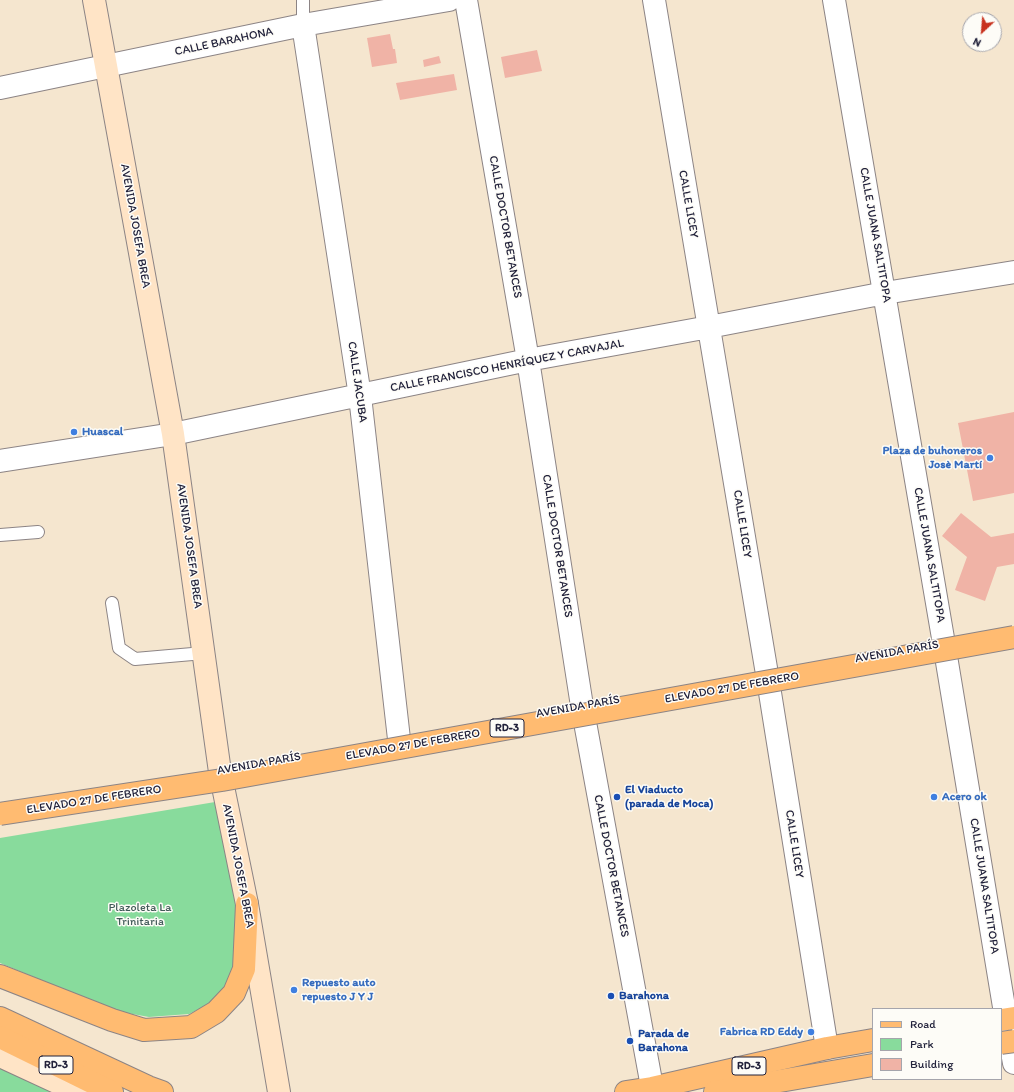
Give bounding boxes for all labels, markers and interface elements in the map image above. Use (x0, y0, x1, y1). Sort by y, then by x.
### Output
north arrow (962, 12, 1002, 52)
street label: CALLE BARAHONA (173, 25, 275, 59)
text: N (971, 35, 983, 50)
street label: CALLE DOCTOR BETANCES (485, 155, 525, 299)
street label: AVENIDA JOSEFA BREA (117, 163, 153, 289)
street label: CALLE JUANA SALTITOPA (856, 166, 894, 304)
street label: CALLE LICEY (675, 169, 701, 239)
street label: CALLE FRANCISCO HENRÍQUEZ Y CARVAJAL (389, 336, 625, 396)
street label: CALLE JACUBA (344, 341, 370, 423)
place label: Huascal (82, 425, 123, 439)
marker: Huascal (69, 427, 79, 437)
place label: Plaza de buhoneros Josè Martí (883, 444, 982, 472)
marker: Plaza de buhoneros Josè Martí (985, 453, 995, 463)
street label: CALLE DOCTOR BETANCES (539, 473, 575, 619)
street label: AVENIDA JOSEFA BREA (173, 483, 205, 609)
street label: CALLE JUANA SALTITOPA (910, 486, 948, 624)
street label: CALLE LICEY (730, 489, 754, 559)
street label: AVENIDA PARÍS (854, 638, 940, 666)
street label: ELEVADO 27 DE FEBRERO (664, 669, 800, 707)
street label: AVENIDA PARÍS (535, 693, 621, 721)
road number: RD-3 (490, 719, 524, 737)
street label: ELEVADO 27 DE FEBRERO (345, 726, 481, 764)
street label: AVENIDA PARÍS (216, 750, 302, 778)
street label: ELEVADO 27 DE FEBRERO (26, 782, 162, 818)
place label: El Viaducto (parada de Moca) (625, 783, 713, 811)
place label: Acero ok (942, 790, 987, 804)
marker: El Viaducto (parada de Moca) (612, 792, 622, 802)
marker: Acero ok (929, 792, 939, 802)
street label: CALLE DOCTOR BETANCES (590, 794, 632, 938)
street label: AVENIDA JOSEFA BREA (219, 803, 257, 929)
street label: CALLE LICEY (782, 809, 806, 879)
street label: CALLE JUANA SALTITOPA (966, 817, 1002, 955)
park label: Plazoleta La Trinitaria (108, 901, 172, 929)
place label: Repuesto auto repuesto J Y J (302, 976, 376, 1004)
marker: Repuesto auto repuesto J Y J (289, 985, 299, 995)
place label: Barahona (619, 989, 669, 1003)
marker: Barahona (606, 991, 616, 1001)
legend (872, 1008, 1002, 1080)
text: Road (910, 1017, 936, 1031)
place label: Fabrica RD Eddy (720, 1025, 803, 1039)
place label: Parada de Barahona (638, 1027, 689, 1055)
marker: Fabrica RD Eddy (806, 1027, 816, 1037)
marker: Parada de Barahona (625, 1036, 635, 1046)
text: Park (910, 1037, 934, 1051)
road number: RD-3 (39, 1056, 73, 1074)
road number: RD-3 (732, 1057, 766, 1075)
text: Building (910, 1057, 953, 1071)

